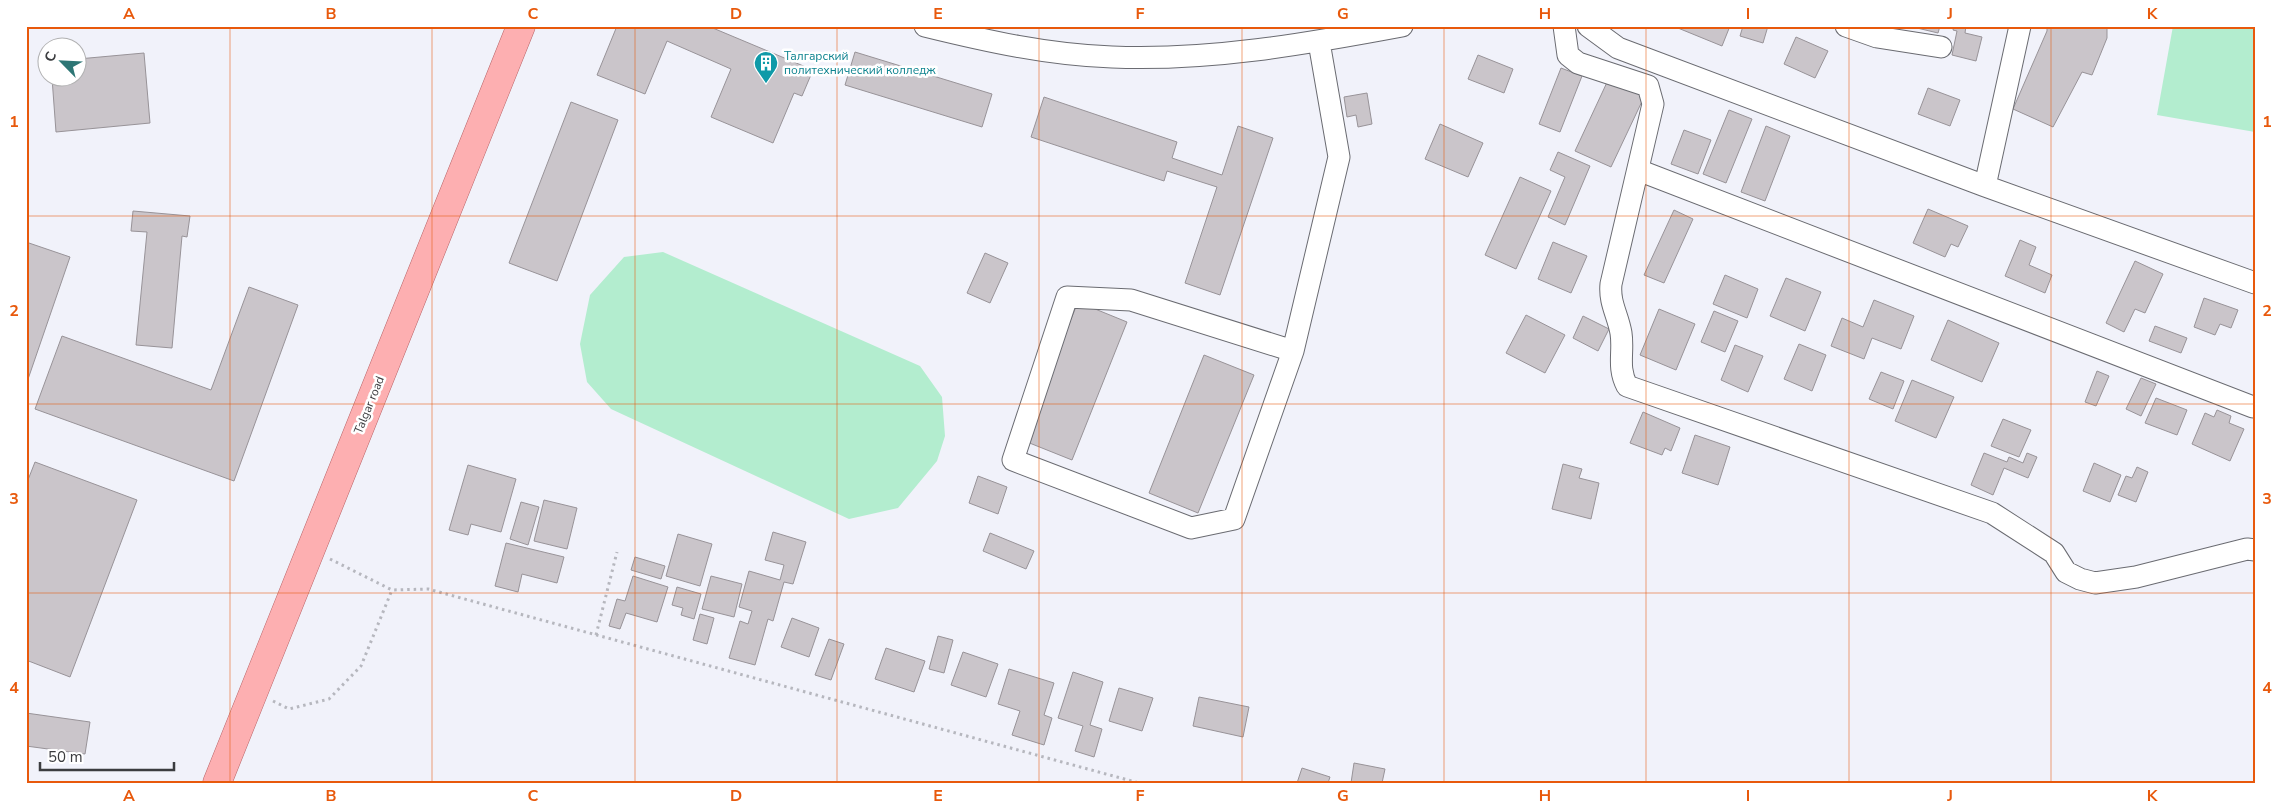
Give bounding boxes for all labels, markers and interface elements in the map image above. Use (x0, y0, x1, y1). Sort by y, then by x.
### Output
text: A (123, 3, 135, 25)
text: B (325, 3, 337, 25)
text: C (528, 3, 539, 25)
text: D (730, 3, 742, 25)
text: E (933, 3, 943, 25)
text: F (1136, 3, 1145, 25)
text: G (1337, 3, 1349, 25)
text: H (1539, 3, 1551, 25)
text: I (1746, 3, 1750, 25)
text: J (1946, 3, 1953, 25)
text: K (2147, 3, 2159, 25)
north arrow (38, 38, 88, 88)
text: С (40, 48, 61, 65)
place label: Талгарский политехнический колледж (784, 48, 936, 78)
building icon: Талгарский политехнический колледж (753, 50, 779, 84)
text: 1 (9, 111, 19, 133)
text: 1 (2262, 111, 2272, 133)
text: 2 (9, 300, 19, 322)
text: 2 (2262, 300, 2272, 322)
street label: Talgar road (350, 374, 388, 436)
text: 3 (9, 488, 19, 510)
text: 3 (2262, 488, 2272, 510)
text: 4 (9, 677, 19, 699)
text: 4 (2262, 677, 2272, 699)
scale bar (40, 739, 174, 771)
text: 50 m (48, 747, 83, 767)
text: A (123, 785, 135, 807)
text: B (325, 785, 337, 807)
text: C (528, 785, 539, 807)
text: D (730, 785, 742, 807)
text: E (933, 785, 943, 807)
text: F (1136, 785, 1145, 807)
text: G (1337, 785, 1349, 807)
text: H (1539, 785, 1551, 807)
text: I (1746, 785, 1750, 807)
text: J (1946, 785, 1953, 807)
text: K (2147, 785, 2159, 807)

